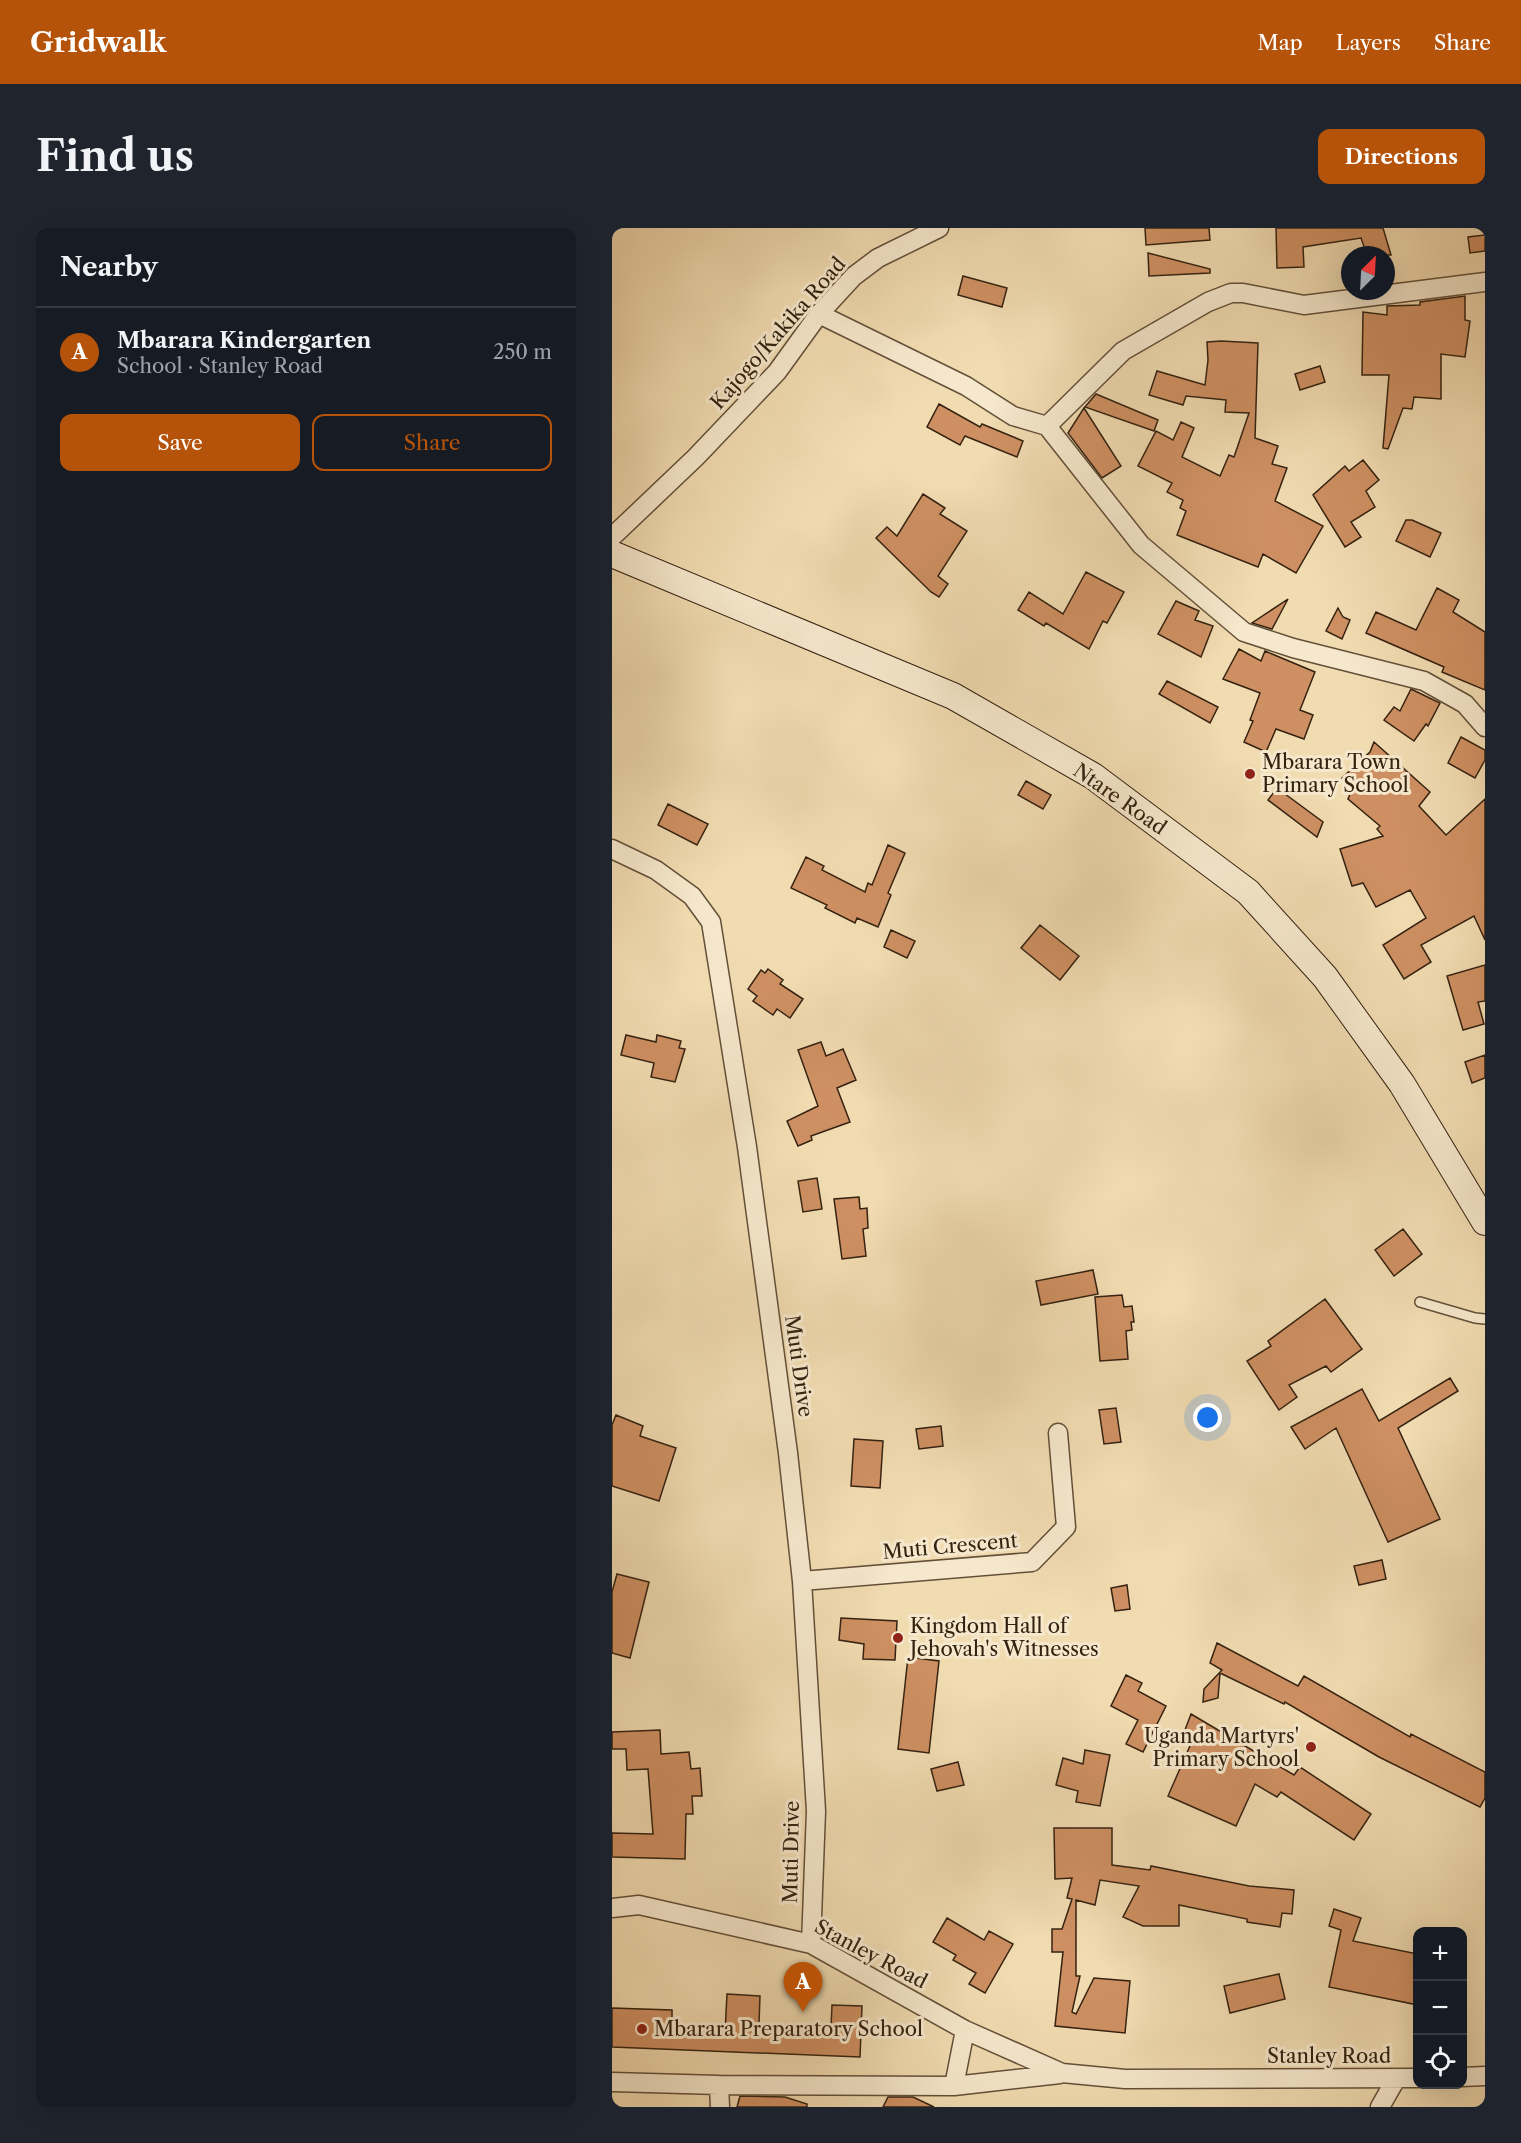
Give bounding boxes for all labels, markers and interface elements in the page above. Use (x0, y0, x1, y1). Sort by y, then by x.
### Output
text: Gridwalk (30, 25, 166, 59)
text: Map (1258, 30, 1303, 55)
text: Layers (1336, 30, 1401, 55)
text: Share (1434, 30, 1491, 55)
button: Directions (1318, 129, 1485, 184)
text: Find us (36, 130, 194, 182)
north arrow (1341, 246, 1395, 300)
text: Nearby (60, 251, 158, 283)
street label: Kajogo/Kakika Road (705, 252, 851, 414)
text: Mbarara Kindergarten (117, 327, 371, 354)
text: A (72, 340, 87, 364)
text: 250 m (493, 340, 552, 364)
text: School · Stanley Road (117, 354, 323, 378)
button: Save (60, 414, 300, 471)
button: Share (312, 414, 552, 471)
place label: Mbarara Town Primary School (1262, 750, 1409, 797)
street label: Ntare Road (1069, 758, 1171, 840)
marker: Mbarara Town Primary School (1243, 767, 1257, 781)
street label: Muti Drive (780, 1314, 818, 1418)
your location (1193, 1403, 1222, 1432)
street label: Muti Crescent (881, 1528, 1019, 1564)
place label: Kingdom Hall of Jehovah's Witnesses (907, 1614, 1099, 1661)
marker: Kingdom Hall of Jehovah's Witnesses (891, 1631, 905, 1645)
place label: Uganda Martyrs' Primary School (1144, 1724, 1299, 1771)
marker: Uganda Martyrs' Primary School (1304, 1740, 1318, 1754)
street label: Muti Drive (778, 1800, 804, 1904)
street label: Stanley Road (811, 1914, 931, 1994)
map controls (1413, 1927, 1467, 2089)
button: + (1413, 1927, 1467, 1981)
pin: A (784, 1962, 822, 2012)
button: − (1413, 1981, 1467, 2035)
place label: Mbarara Preparatory School (654, 2017, 923, 2041)
marker: Mbarara Preparatory School (635, 2022, 649, 2036)
button: locate (1413, 2035, 1467, 2089)
street label: Stanley Road (1267, 2044, 1391, 2068)

